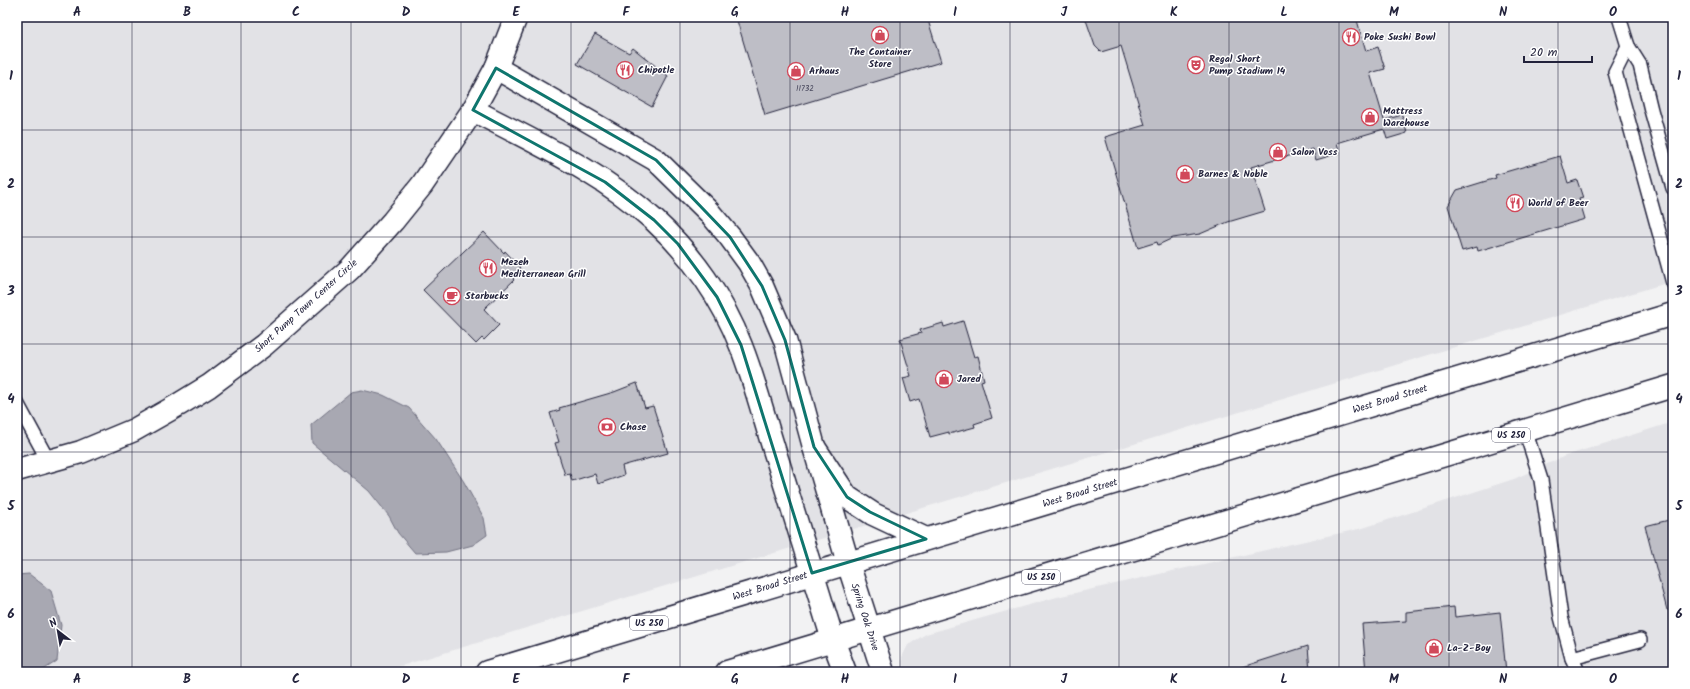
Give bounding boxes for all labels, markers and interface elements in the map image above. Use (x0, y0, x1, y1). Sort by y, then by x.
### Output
text: A (73, 2, 81, 23)
text: B (183, 2, 191, 23)
text: C (292, 2, 300, 23)
text: D (402, 2, 411, 23)
text: E (512, 2, 520, 23)
text: F (622, 2, 630, 23)
text: G (731, 2, 739, 23)
text: H (841, 2, 850, 23)
text: I (953, 2, 957, 23)
text: J (1061, 2, 1068, 23)
text: K (1170, 2, 1178, 23)
text: L (1280, 2, 1288, 23)
text: M (1389, 2, 1399, 23)
text: N (1499, 2, 1508, 23)
text: O (1609, 2, 1617, 23)
shop icon: The Container Store (870, 25, 890, 45)
restaurant icon: Poke Sushi Bowl (1341, 27, 1361, 47)
place label: Poke Sushi Bowl (1364, 29, 1436, 45)
scale bar (1524, 38, 1592, 64)
text: 20 m (1530, 43, 1558, 62)
place label: The Container Store (849, 44, 912, 72)
place label: Regal Short Pump Stadium 14 (1209, 51, 1286, 79)
theatre icon: Regal Short Pump Stadium 14 (1186, 55, 1206, 75)
restaurant icon: Chipotle (615, 60, 635, 80)
shop icon: Arhaus (786, 61, 806, 81)
place label: Chipotle (638, 62, 675, 78)
place label: Arhaus (809, 63, 840, 79)
text: 1 (9, 66, 13, 87)
text: 1 (1677, 66, 1681, 87)
house number: 11732 (796, 82, 814, 95)
place label: Mattress Warehouse (1383, 103, 1429, 131)
shop icon: Mattress Warehouse (1360, 107, 1380, 127)
shop icon: Salon Voss (1268, 142, 1288, 162)
place label: Salon Voss (1291, 144, 1338, 160)
shop icon: Barnes & Noble (1175, 164, 1195, 184)
place label: Barnes & Noble (1198, 166, 1268, 182)
text: 2 (7, 174, 15, 195)
text: 2 (1675, 174, 1683, 195)
restaurant icon: World of Beer (1505, 193, 1525, 213)
place label: World of Beer (1528, 195, 1589, 211)
place label: Mezeh Mediterranean Grill (501, 254, 586, 282)
street label: Short Pump Town Center Circle (251, 255, 361, 357)
restaurant icon: Mezeh Mediterranean Grill (478, 258, 498, 278)
text: 3 (6, 281, 15, 302)
text: 3 (1674, 281, 1683, 302)
cafe icon: Starbucks (442, 286, 462, 306)
place label: Starbucks (465, 288, 509, 304)
shop icon: Jared (934, 369, 954, 389)
place label: Jared (957, 371, 981, 387)
street label: West Broad Street (1350, 380, 1430, 418)
text: 4 (7, 389, 15, 410)
text: 4 (1675, 389, 1683, 410)
bank icon: Chase (597, 417, 617, 437)
place label: Chase (620, 419, 647, 435)
road number: US 250 (1492, 428, 1530, 442)
street label: West Broad Street (1040, 474, 1120, 512)
text: 5 (7, 496, 16, 517)
text: 5 (1675, 496, 1684, 517)
street label: West Broad Street (730, 567, 810, 605)
road number: US 250 (1022, 570, 1060, 584)
street label: Spring Oak Drive (847, 581, 884, 653)
text: 6 (7, 604, 15, 625)
text: 6 (1675, 604, 1683, 625)
north arrow (38, 611, 78, 651)
text: N (46, 614, 61, 633)
road number: US 250 (630, 616, 668, 630)
shop icon: La-Z-Boy (1424, 638, 1444, 658)
place label: La-Z-Boy (1447, 640, 1491, 656)
text: A (73, 669, 81, 689)
text: B (183, 669, 191, 689)
text: C (292, 669, 300, 689)
text: D (402, 669, 411, 689)
text: E (512, 669, 520, 689)
text: F (622, 669, 630, 689)
text: G (731, 669, 739, 689)
text: H (841, 669, 850, 689)
text: I (953, 669, 957, 689)
text: J (1061, 669, 1068, 689)
text: K (1170, 669, 1178, 689)
text: L (1280, 669, 1288, 689)
text: M (1389, 669, 1399, 689)
text: N (1499, 669, 1508, 689)
text: O (1609, 669, 1617, 689)

